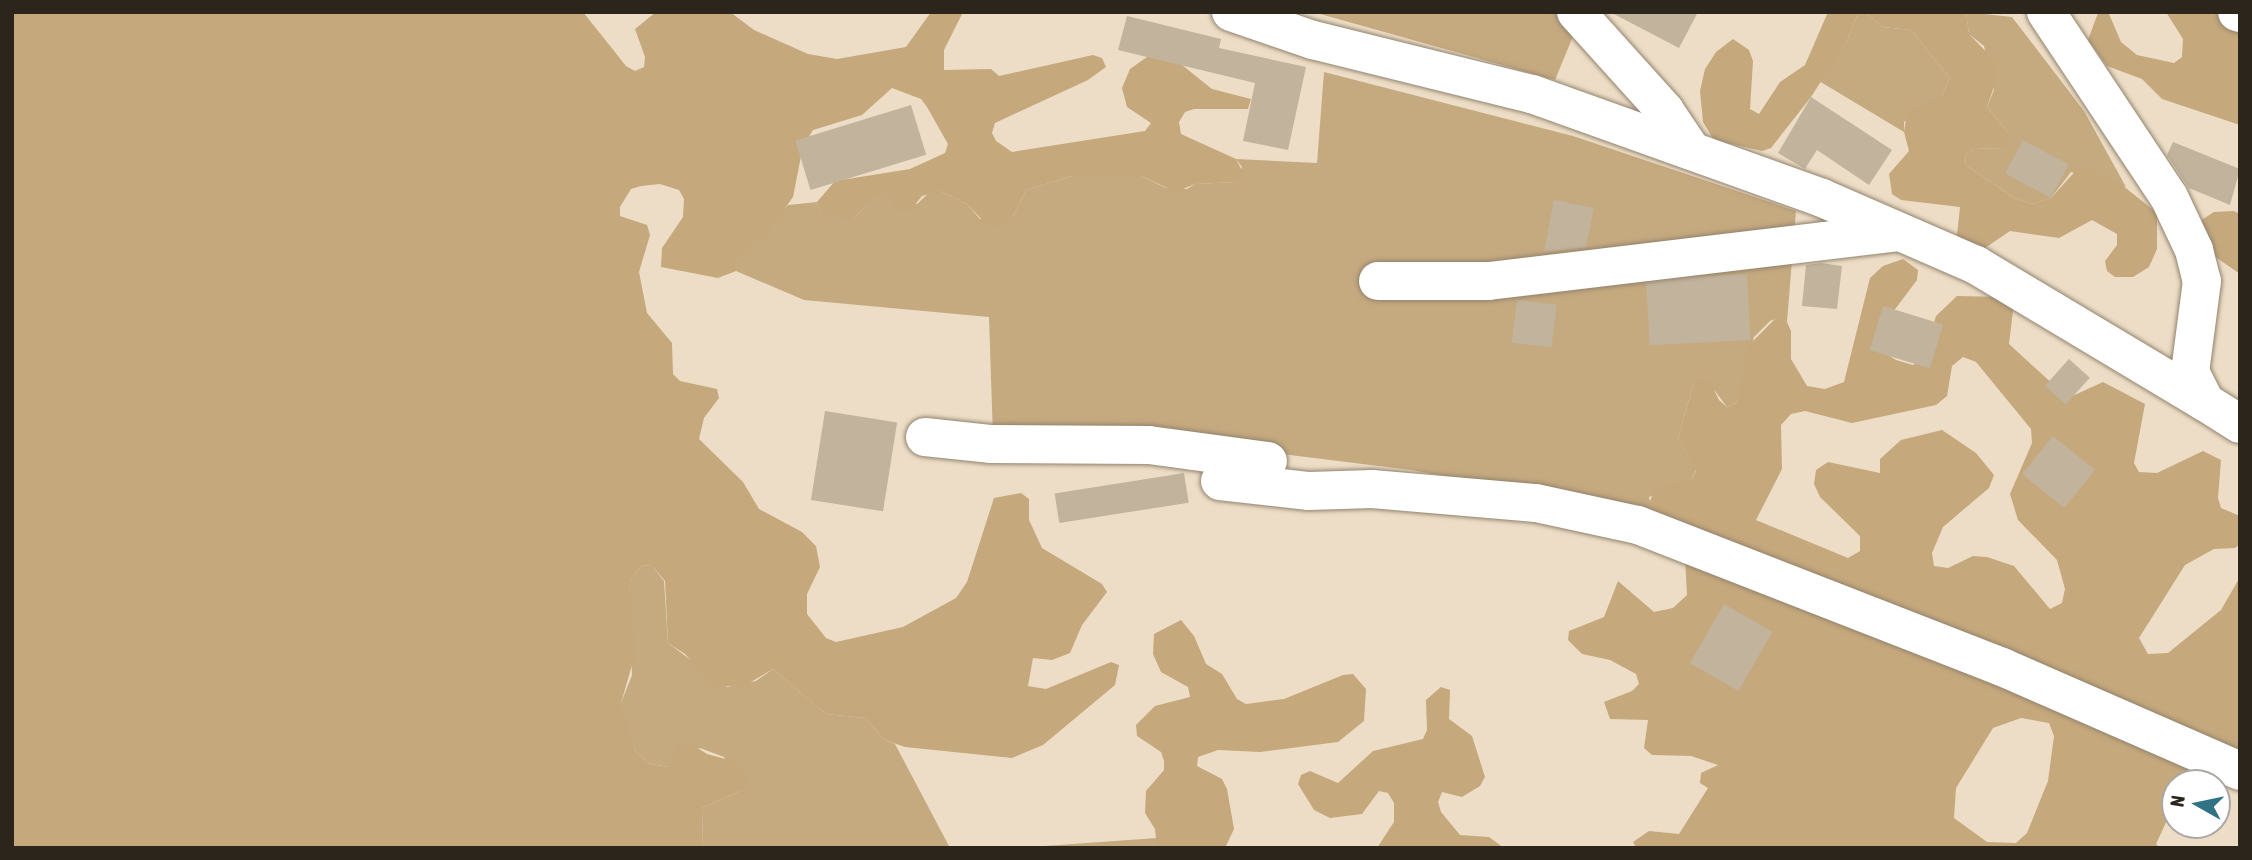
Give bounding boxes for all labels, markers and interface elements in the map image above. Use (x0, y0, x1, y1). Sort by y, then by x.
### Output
north arrow (2161, 769, 2231, 839)
text: N (2165, 794, 2189, 808)

